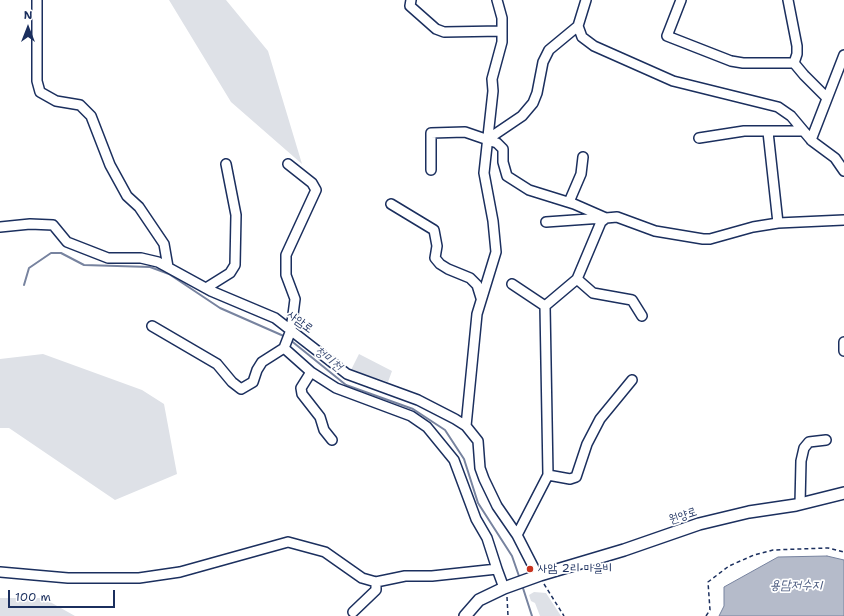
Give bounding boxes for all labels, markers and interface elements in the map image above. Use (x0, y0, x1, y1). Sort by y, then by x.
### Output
north arrow (8, 8, 48, 48)
text: N (24, 8, 32, 23)
street label: 사암로 (284, 308, 316, 336)
water label: 청미천 (311, 343, 345, 375)
street label: 원양로 (667, 505, 699, 527)
place label: 사암 2리 마을비 (538, 562, 613, 576)
marker: 사암 2리 마을비 (525, 564, 535, 574)
water label: 용담저수지 (770, 578, 822, 594)
scale bar (10, 582, 117, 608)
text: 100 m (15, 589, 51, 605)

